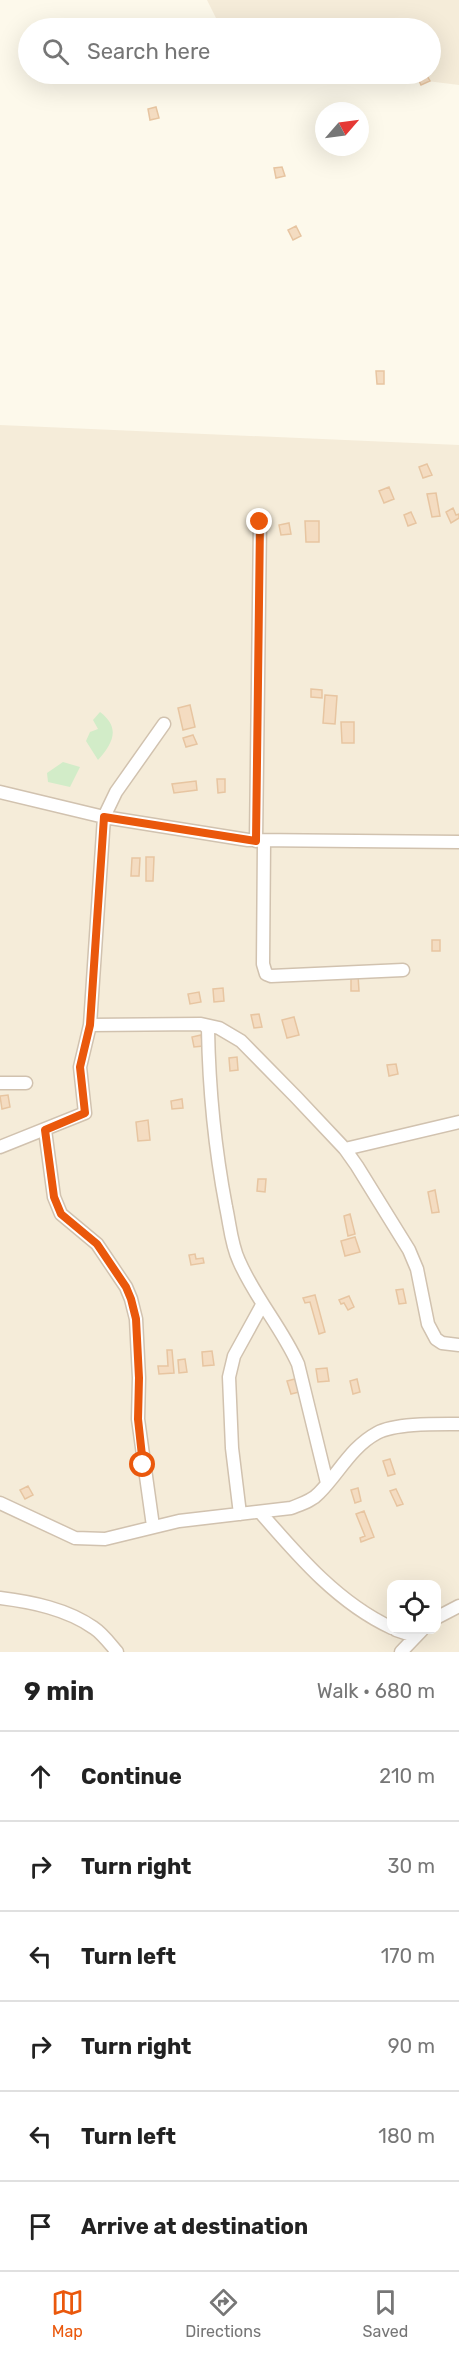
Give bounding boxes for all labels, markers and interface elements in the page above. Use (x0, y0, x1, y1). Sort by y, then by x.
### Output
search box (18, 18, 441, 84)
icon: search (39, 35, 72, 68)
text: Search here (87, 38, 210, 65)
north arrow (315, 102, 369, 156)
route end (246, 508, 272, 534)
route start (129, 1451, 155, 1477)
map controls (387, 1580, 441, 1634)
button: locate (387, 1580, 441, 1634)
text: 9 min (24, 1676, 94, 1707)
text: Walk · 680 m (317, 1679, 435, 1703)
icon: ahead (24, 1760, 57, 1793)
text: Continue (81, 1763, 182, 1790)
text: 210 m (379, 1764, 435, 1788)
icon: right (24, 1850, 57, 1883)
text: Turn right (81, 1853, 191, 1880)
text: 30 m (388, 1854, 435, 1878)
icon: left (24, 1940, 57, 1973)
text: Turn left (81, 1943, 176, 1970)
text: 170 m (381, 1944, 435, 1968)
icon: right (24, 2030, 57, 2063)
text: Turn right (81, 2033, 191, 2060)
text: 90 m (388, 2034, 435, 2058)
icon: left (24, 2120, 57, 2153)
text: Turn left (81, 2123, 176, 2150)
text: 180 m (378, 2124, 435, 2148)
icon: arrive (24, 2210, 57, 2243)
text: Arrive at destination (81, 2213, 308, 2240)
tab: Map (51, 2286, 84, 2341)
tab: Directions (185, 2286, 261, 2341)
tab: Saved (363, 2286, 408, 2341)

